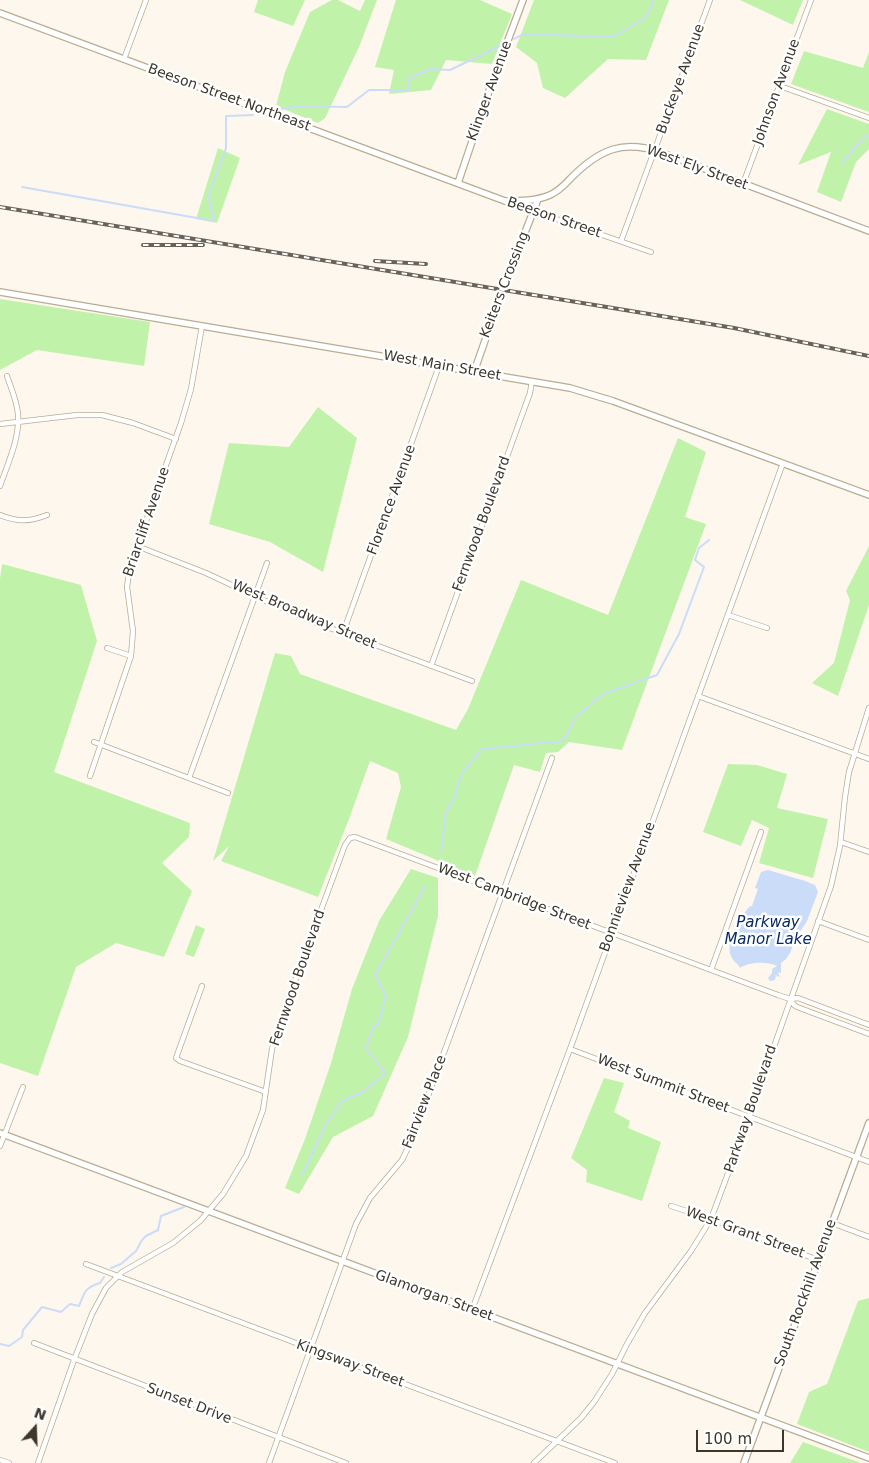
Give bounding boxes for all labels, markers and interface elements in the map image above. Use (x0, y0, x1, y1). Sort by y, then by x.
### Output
street label: Buckeye Avenue (653, 22, 709, 136)
street label: Johnson Avenue (750, 37, 804, 147)
street label: Klinger Avenue (464, 39, 516, 143)
street label: Beeson Street Northeast (145, 61, 313, 135)
street label: West Ely Street (644, 142, 750, 194)
street label: Beeson Street (505, 194, 603, 242)
street label: Keiters Crossing (477, 229, 533, 341)
street label: West Main Street (382, 347, 502, 385)
street label: Florence Avenue (364, 443, 420, 557)
street label: Fernwood Boulevard (450, 454, 514, 594)
street label: Briarcliff Avenue (120, 465, 174, 579)
street label: West Broadway Street (229, 577, 379, 653)
street label: Bonnieview Avenue (597, 820, 659, 954)
street label: West Cambridge Street (435, 860, 593, 934)
street label: Fernwood Boulevard (267, 908, 329, 1048)
water label: Parkway Manor Lake (724, 914, 812, 949)
street label: Parkway Boulevard (721, 1043, 781, 1175)
street label: West Summit Street (595, 1051, 731, 1117)
street label: Fairview Place (399, 1053, 451, 1151)
street label: West Grant Street (683, 1204, 807, 1262)
street label: South Rockhill Avenue (771, 1217, 841, 1369)
street label: Glamorgan Street (373, 1267, 495, 1325)
street label: Kingsway Street (294, 1337, 406, 1391)
street label: Sunset Drive (144, 1380, 234, 1428)
north arrow (10, 1403, 60, 1453)
text: N (32, 1404, 48, 1423)
scale bar (699, 1420, 786, 1452)
text: 100 m (704, 1430, 752, 1448)

